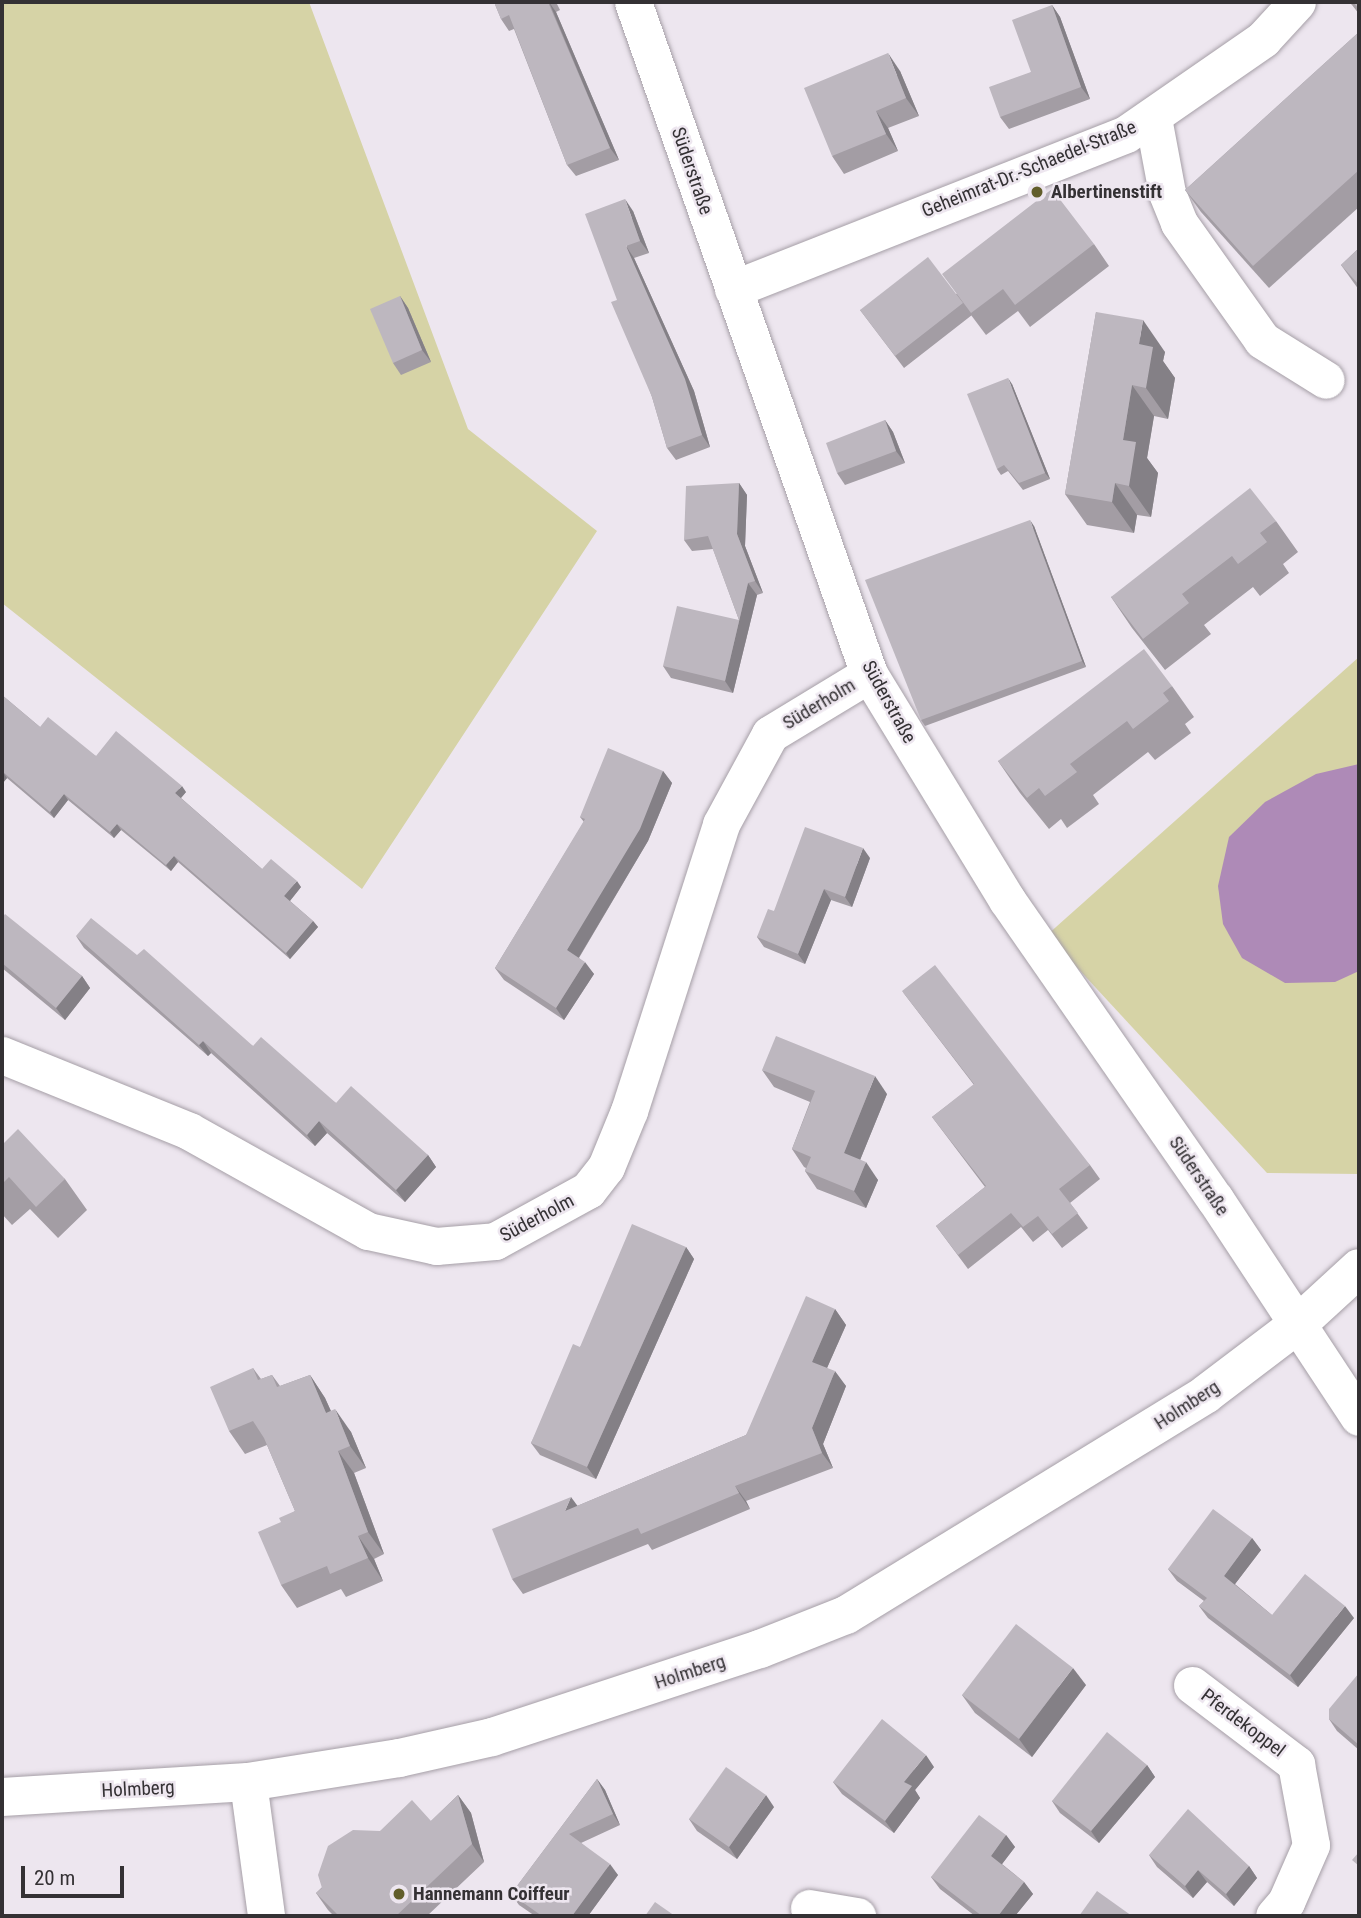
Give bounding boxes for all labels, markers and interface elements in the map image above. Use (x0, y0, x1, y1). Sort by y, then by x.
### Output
street label: Geheimrat-Dr.-Schaedel-Straße (919, 116, 1139, 222)
street label: Süderstraße (666, 124, 718, 218)
place label: Albertinenstift (1051, 181, 1162, 203)
marker: Albertinenstift (1029, 184, 1045, 200)
street label: Süderstraße (857, 657, 921, 747)
street label: Süderholm (779, 673, 859, 735)
street label: Süderstraße (1164, 1132, 1234, 1220)
street label: Süderholm (496, 1189, 578, 1247)
street label: Holmberg (1150, 1375, 1224, 1435)
street label: Holmberg (652, 1650, 728, 1694)
street label: Pferdekoppel (1196, 1684, 1290, 1762)
street label: Holmberg (101, 1776, 175, 1802)
scale bar (24, 1852, 128, 1896)
text: 20 m (34, 1866, 75, 1890)
place label: Hannemann Coiffeur (413, 1883, 570, 1905)
marker: Hannemann Coiffeur (391, 1886, 407, 1902)

